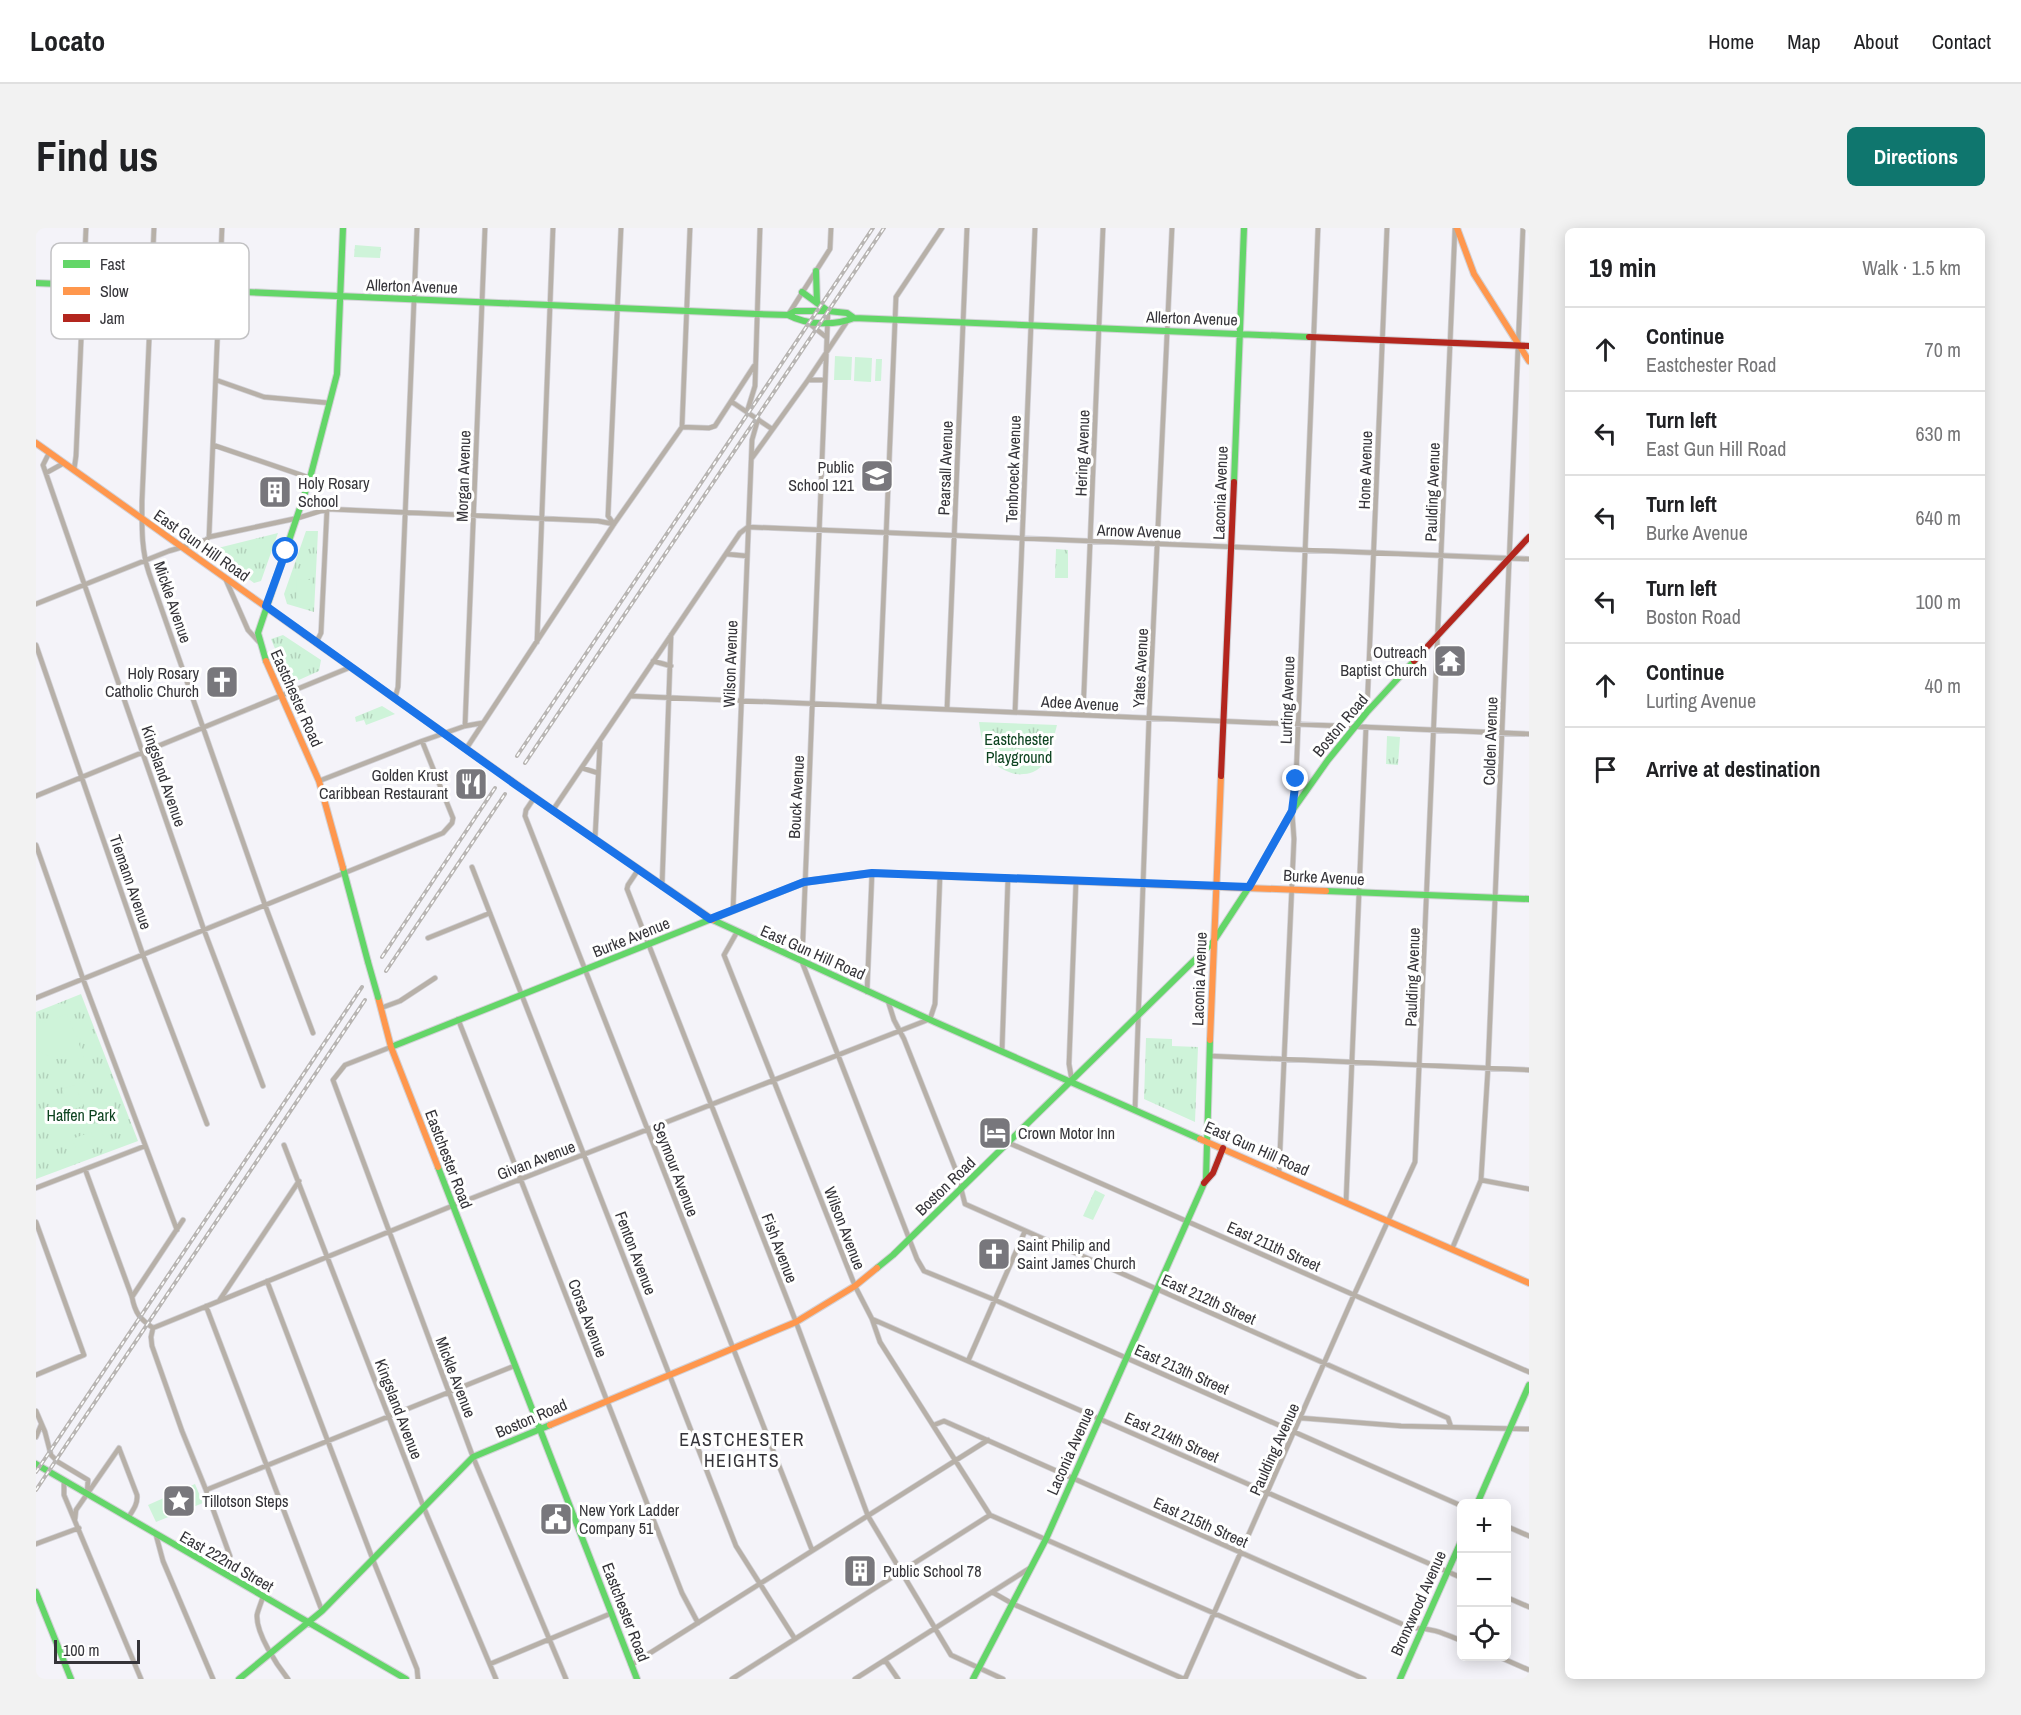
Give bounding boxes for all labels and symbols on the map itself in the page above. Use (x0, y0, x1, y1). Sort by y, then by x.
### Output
legend (51, 243, 249, 339)
text: Fast (100, 253, 125, 275)
street label: Allerton Avenue (365, 273, 458, 299)
text: Slow (100, 280, 129, 302)
street label: Allerton Avenue (1145, 305, 1238, 331)
text: Jam (100, 307, 125, 329)
street label: Hering Avenue (1069, 409, 1095, 497)
street label: Tenbroeck Avenue (1000, 415, 1026, 523)
street label: Pearsall Avenue (932, 420, 958, 516)
street label: Morgan Avenue (450, 430, 476, 522)
street label: Hone Avenue (1353, 430, 1377, 510)
street label: Paulding Avenue (1419, 442, 1445, 542)
street label: Laconia Avenue (1207, 446, 1233, 540)
place label: Public School 121 (788, 456, 855, 496)
school or university icon: Public School 121 (859, 458, 895, 494)
place label: Holy Rosary School (298, 472, 370, 512)
building icon: Holy Rosary School (257, 474, 293, 510)
street label: East Gun Hill Road (150, 504, 254, 586)
street label: Arnow Avenue (1095, 518, 1182, 543)
route start (272, 537, 298, 563)
street label: Mickle Avenue (149, 558, 197, 646)
street label: Wilson Avenue (717, 620, 743, 708)
street label: Yates Avenue (1127, 628, 1153, 708)
place label: Outreach Baptist Church (1340, 641, 1427, 681)
temple icon: Outreach Baptist Church (1432, 643, 1468, 679)
street label: Eastchester Road (266, 646, 328, 750)
street label: Lurting Avenue (1274, 656, 1300, 744)
place label: Holy Rosary Catholic Church (105, 662, 199, 702)
church icon: Holy Rosary Catholic Church (204, 664, 240, 700)
street label: Boston Road (1307, 689, 1373, 761)
street label: Adee Avenue (1040, 690, 1119, 716)
street label: Colden Avenue (1477, 696, 1503, 786)
street label: Kingsland Avenue (136, 723, 192, 829)
park label: Eastchester Playground (984, 728, 1054, 768)
street label: Bouck Avenue (783, 755, 809, 839)
place label: Golden Krust Caribbean Restaurant (319, 764, 448, 804)
route end (1282, 765, 1308, 791)
restaurant icon: Golden Krust Caribbean Restaurant (453, 766, 489, 802)
street label: Tiemann Avenue (105, 832, 157, 932)
street label: Burke Avenue (1283, 864, 1365, 890)
street label: Burke Avenue (589, 912, 673, 962)
street label: East Gun Hill Road (757, 919, 869, 985)
street label: Paulding Avenue (1399, 927, 1425, 1027)
street label: Laconia Avenue (1186, 932, 1212, 1026)
park label: Haffen Park (46, 1104, 116, 1126)
street label: Eastchester Road (420, 1106, 478, 1212)
hotel icon: Crown Motor Inn (977, 1115, 1013, 1151)
street label: East Gun Hill Road (1201, 1115, 1313, 1181)
street label: Seymour Avenue (648, 1119, 704, 1219)
place label: Crown Motor Inn (1018, 1122, 1115, 1144)
street label: Givan Avenue (494, 1135, 578, 1185)
street label: Boston Road (910, 1152, 980, 1220)
street label: Wilson Avenue (819, 1183, 871, 1273)
street label: Fenton Avenue (610, 1208, 662, 1298)
street label: Fish Avenue (757, 1210, 803, 1286)
street label: East 211th Street (1224, 1216, 1325, 1277)
place label: Saint Philip and Saint James Church (1017, 1234, 1136, 1274)
church icon: Saint Philip and Saint James Church (976, 1236, 1012, 1272)
street label: East 212th Street (1158, 1268, 1260, 1330)
street label: Corsa Avenue (563, 1276, 613, 1360)
street label: Mickle Avenue (430, 1333, 482, 1421)
street label: East 213th Street (1131, 1338, 1233, 1400)
street label: Kingsland Avenue (370, 1356, 428, 1462)
street label: Boston Road (492, 1393, 570, 1443)
street label: Paulding Avenue (1244, 1399, 1304, 1499)
street label: Laconia Avenue (1041, 1404, 1099, 1498)
street label: East 214th Street (1121, 1406, 1223, 1468)
district label: EASTCHESTER HEIGHTS (679, 1427, 805, 1473)
place icon: Tillotson Steps (161, 1483, 197, 1519)
place label: Tillotson Steps (202, 1490, 289, 1512)
street label: East 215th Street (1150, 1491, 1252, 1553)
place label: New York Ladder Company 51 (579, 1499, 680, 1539)
public building icon: New York Ladder Company 51 (538, 1501, 574, 1537)
street label: East 222nd Street (176, 1525, 278, 1597)
street label: Bronxwood Avenue (1385, 1547, 1451, 1659)
building icon: Public School 78 (842, 1553, 878, 1589)
street label: Eastchester Road (597, 1559, 655, 1665)
place label: Public School 78 (883, 1560, 981, 1582)
scale bar (54, 1637, 140, 1664)

